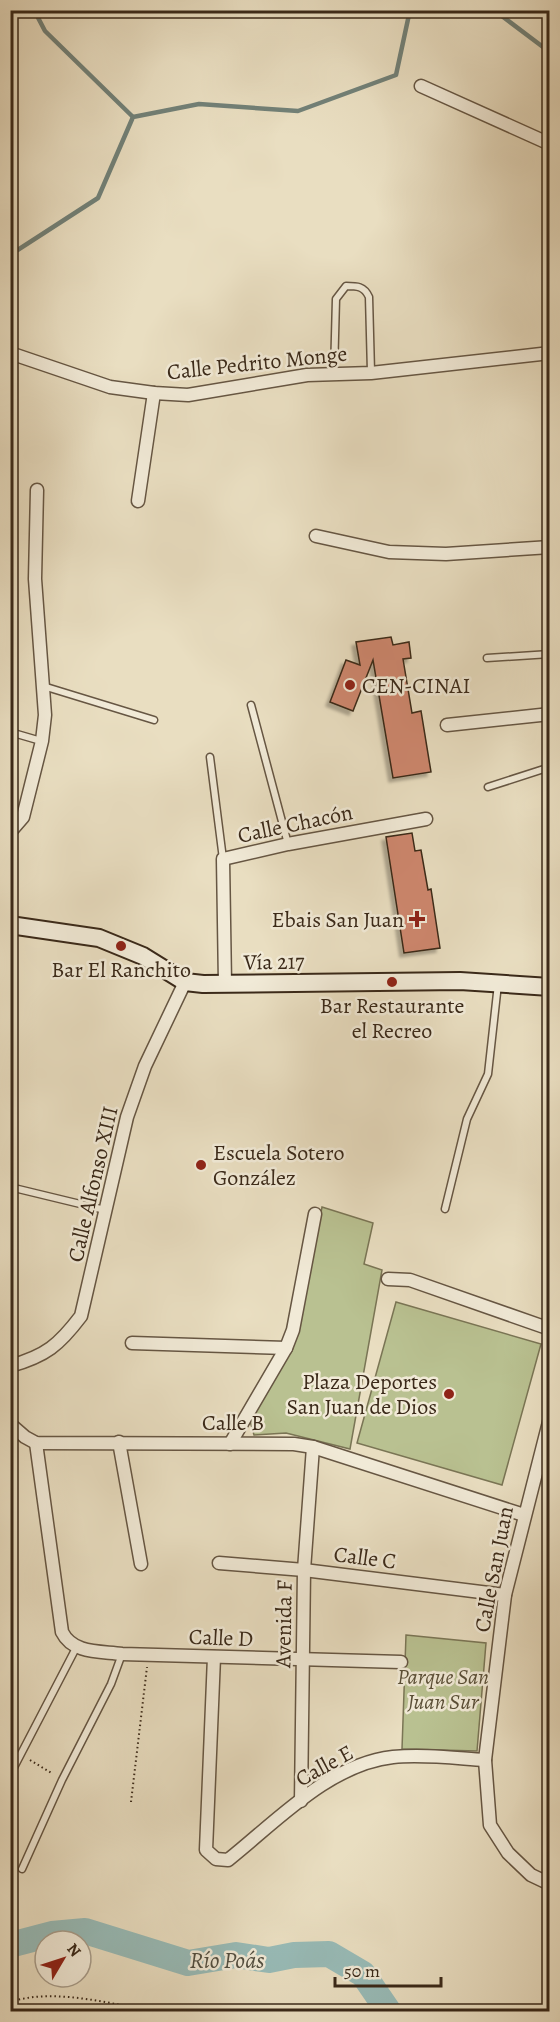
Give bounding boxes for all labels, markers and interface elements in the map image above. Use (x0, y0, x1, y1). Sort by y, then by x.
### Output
street label: Calle Pedrito Monge (166, 339, 349, 387)
place label: CEN-CINAI (362, 671, 470, 701)
marker: CEN-CINAI (343, 678, 357, 692)
street label: Calle Chacón (235, 797, 355, 851)
place label: Ebais San Juan (272, 905, 404, 935)
marker: Ebais San Juan (408, 910, 426, 928)
marker: Bar El Ranchito (114, 939, 128, 953)
street label: Vía 217 (242, 946, 305, 978)
place label: Bar El Ranchito (51, 955, 191, 985)
marker: Bar Restaurante el Recreo (385, 975, 399, 989)
place label: Bar Restaurante el Recreo (320, 991, 464, 1046)
street label: Calle Alfonso XIII (60, 1103, 125, 1265)
place label: Escuela Sotero González (213, 1138, 344, 1193)
marker: Escuela Sotero González (194, 1158, 208, 1172)
place label: Plaza Deportes San Juan de Dios (287, 1367, 437, 1422)
marker: Plaza Deportes San Juan de Dios (442, 1387, 456, 1401)
street label: Calle B (202, 1408, 264, 1438)
street label: Calle San Juan (467, 1504, 521, 1635)
street label: Calle C (332, 1539, 398, 1577)
street label: Avenida F (268, 1580, 300, 1669)
street label: Calle D (188, 1622, 254, 1654)
park label: Parque San Juan Sur (397, 1662, 489, 1717)
street label: Calle E (290, 1738, 359, 1794)
north arrow (33, 1929, 93, 1989)
text: N (62, 1939, 86, 1962)
water label: Río Poás (190, 1944, 264, 1976)
scale bar (335, 1950, 442, 1988)
text: 50 m (344, 1959, 380, 1983)

